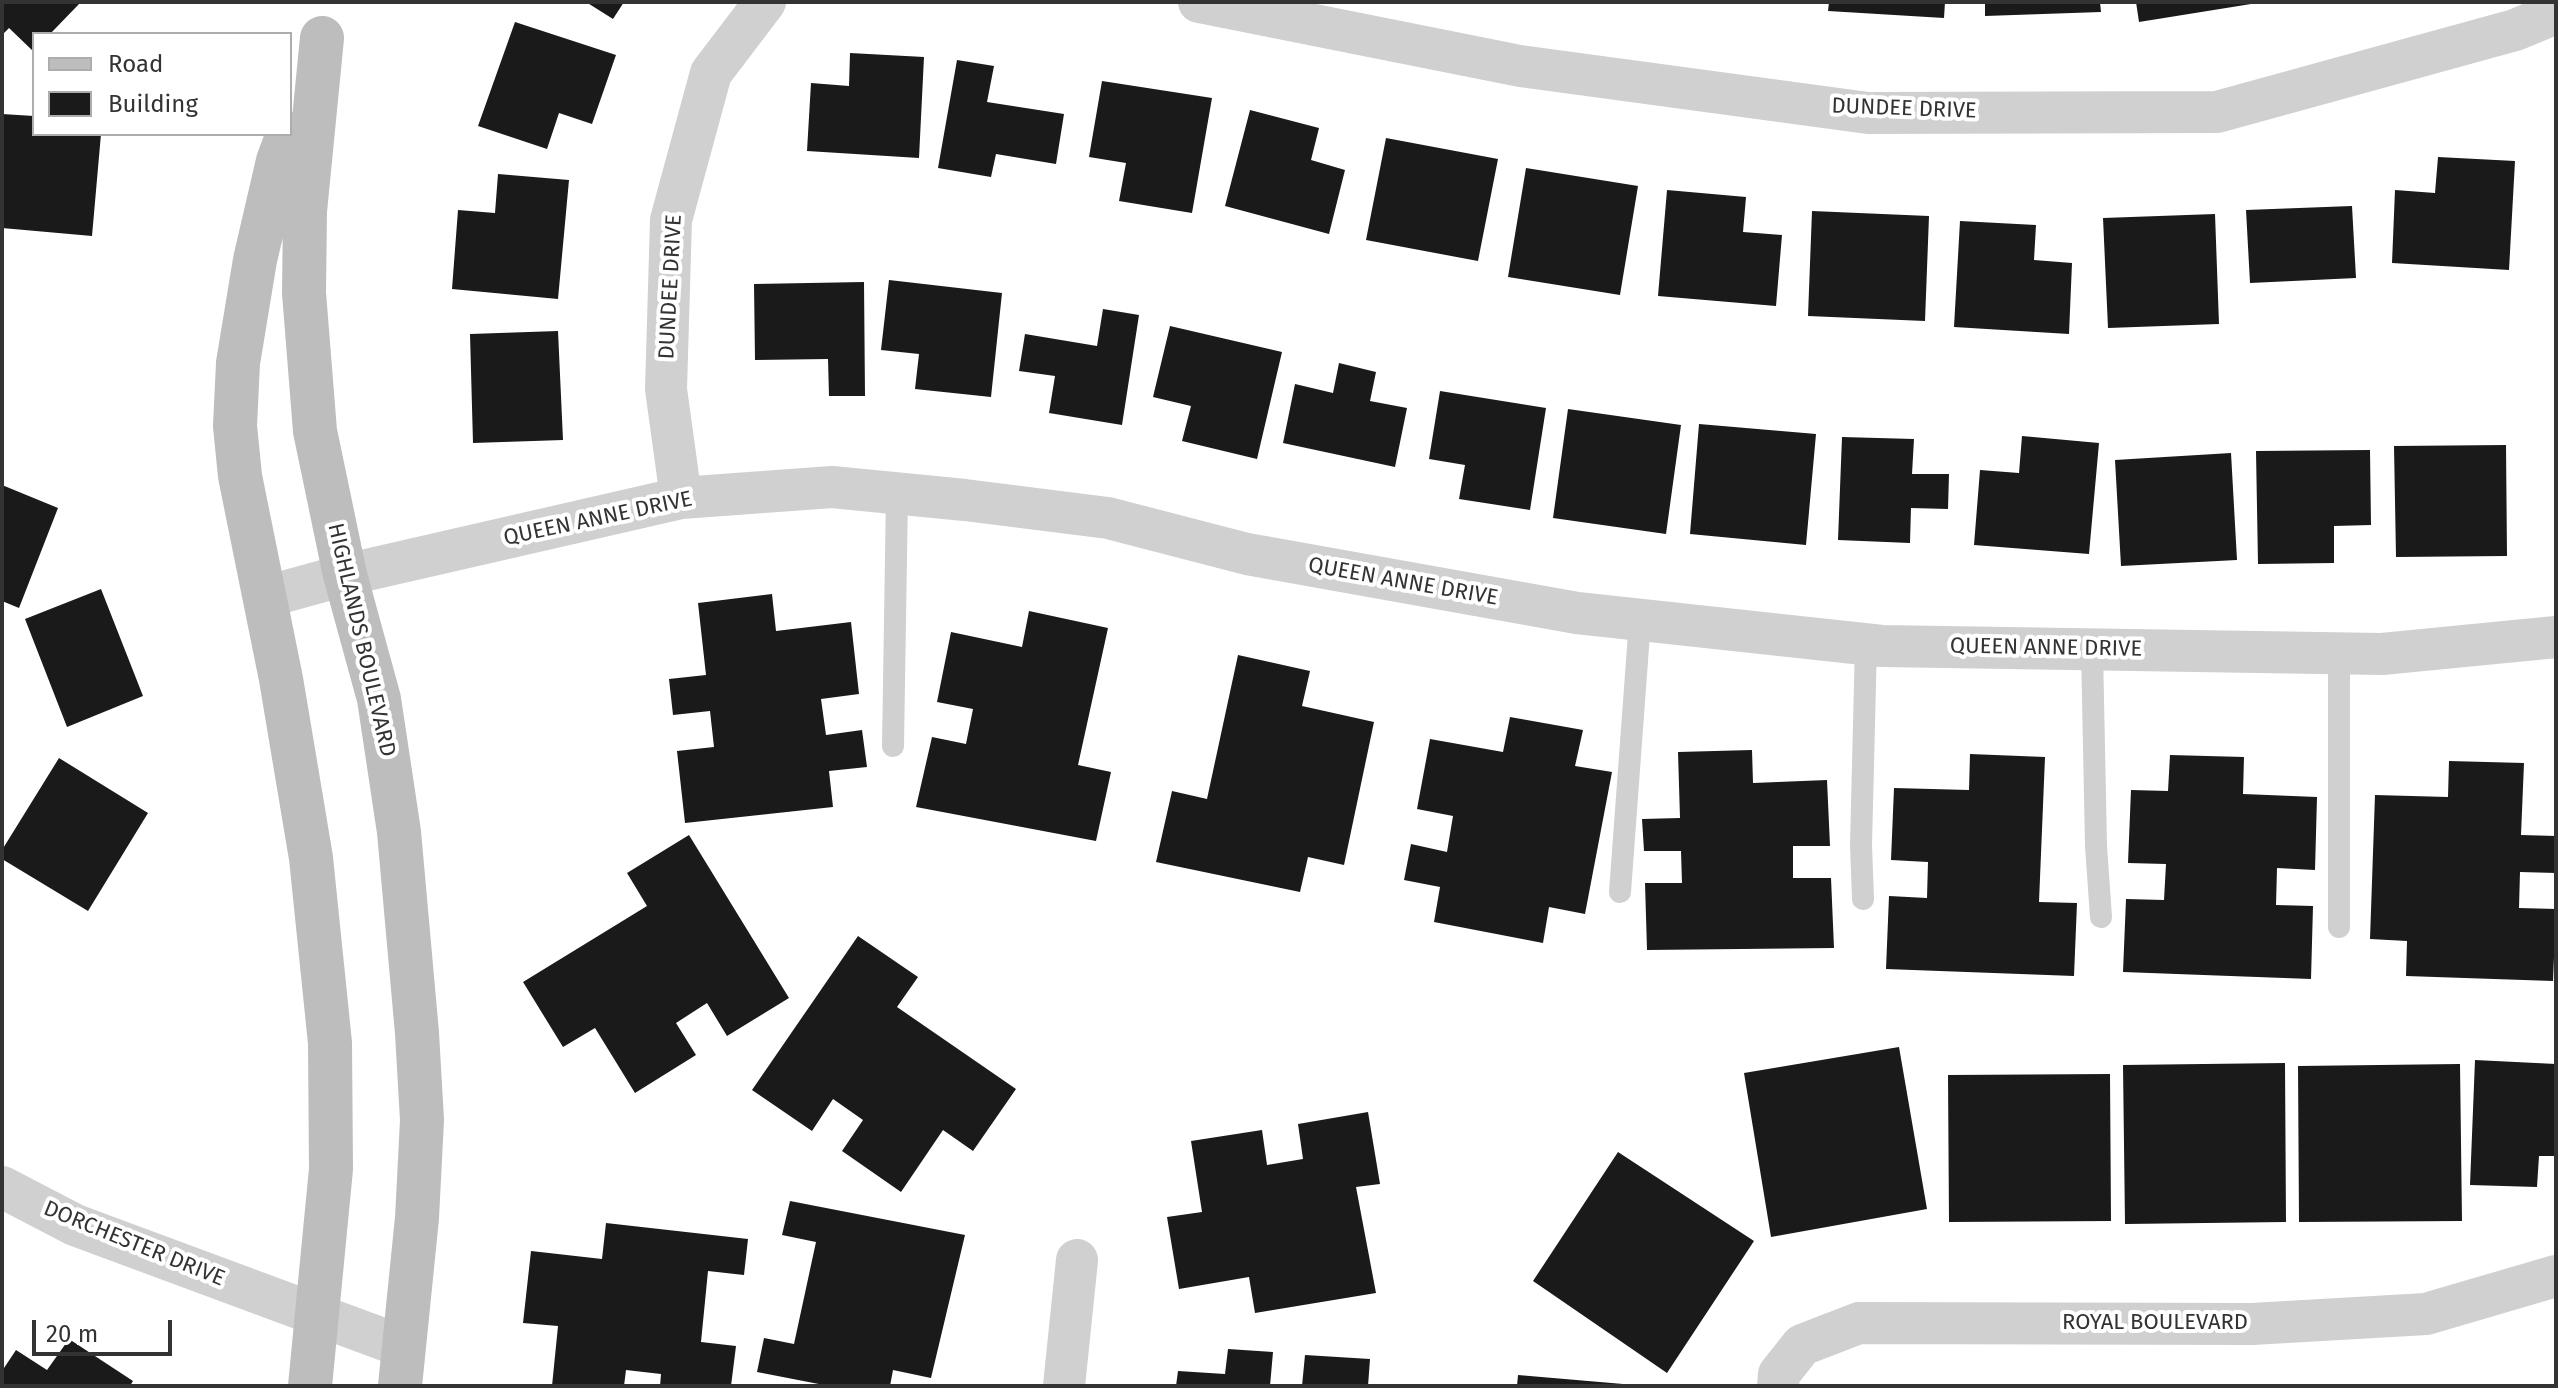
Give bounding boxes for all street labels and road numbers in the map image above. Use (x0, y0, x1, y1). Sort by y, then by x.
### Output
street label: DUNDEE DRIVE (1831, 93, 1977, 125)
street label: DUNDEE DRIVE (654, 214, 688, 360)
street label: QUEEN ANNE DRIVE (501, 486, 695, 552)
street label: HIGHLANDS BOULEVARD (321, 521, 401, 759)
street label: QUEEN ANNE DRIVE (1306, 552, 1500, 612)
street label: QUEEN ANNE DRIVE (1950, 633, 2142, 663)
street label: DORCHESTER DRIVE (40, 1196, 228, 1292)
street label: ROYAL BOULEVARD (2062, 1310, 2248, 1336)

